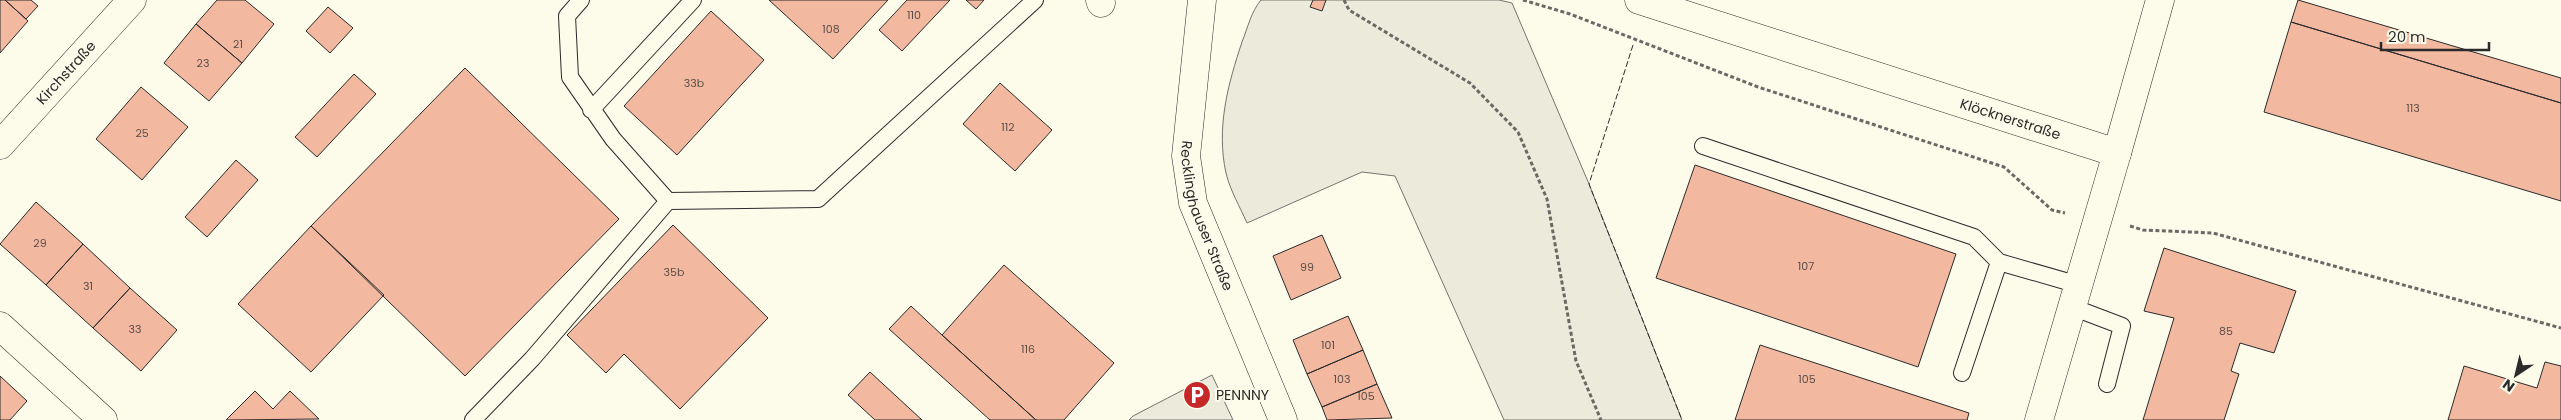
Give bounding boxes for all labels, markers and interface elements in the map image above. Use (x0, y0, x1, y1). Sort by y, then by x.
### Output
house number: 110 (907, 7, 921, 23)
scale bar (2381, 20, 2488, 52)
house number: 108 (822, 21, 840, 37)
text: 20 m (2388, 26, 2426, 47)
street label: Kirchstraße (32, 36, 100, 109)
house number: 21 (233, 36, 243, 52)
house number: 23 (197, 55, 209, 71)
house number: 33b (684, 75, 704, 91)
street label: Klöcknerstraße (1957, 93, 2064, 144)
house number: 113 (2406, 100, 2420, 116)
house number: 112 (1001, 119, 1015, 135)
house number: 25 (135, 125, 149, 141)
street label: Recklinghauser Straße (1176, 140, 1238, 294)
house number: 29 (33, 235, 47, 251)
house number: 107 (1798, 258, 1814, 274)
house number: 99 (1300, 259, 1314, 275)
house number: 35b (664, 264, 684, 280)
house number: 31 (83, 278, 93, 294)
house number: 33 (129, 321, 141, 337)
house number: 85 (2219, 323, 2233, 339)
house number: 101 (1321, 337, 1335, 353)
house number: 116 (1021, 341, 1035, 357)
north arrow (2491, 350, 2541, 400)
house number: 103 (1334, 371, 1350, 387)
house number: 105 (1798, 371, 1816, 387)
text: N (2498, 374, 2519, 397)
parking icon: PENNNY (1182, 380, 1212, 410)
place label: PENNNY (1216, 385, 1269, 405)
house number: 105 (1357, 388, 1375, 404)

